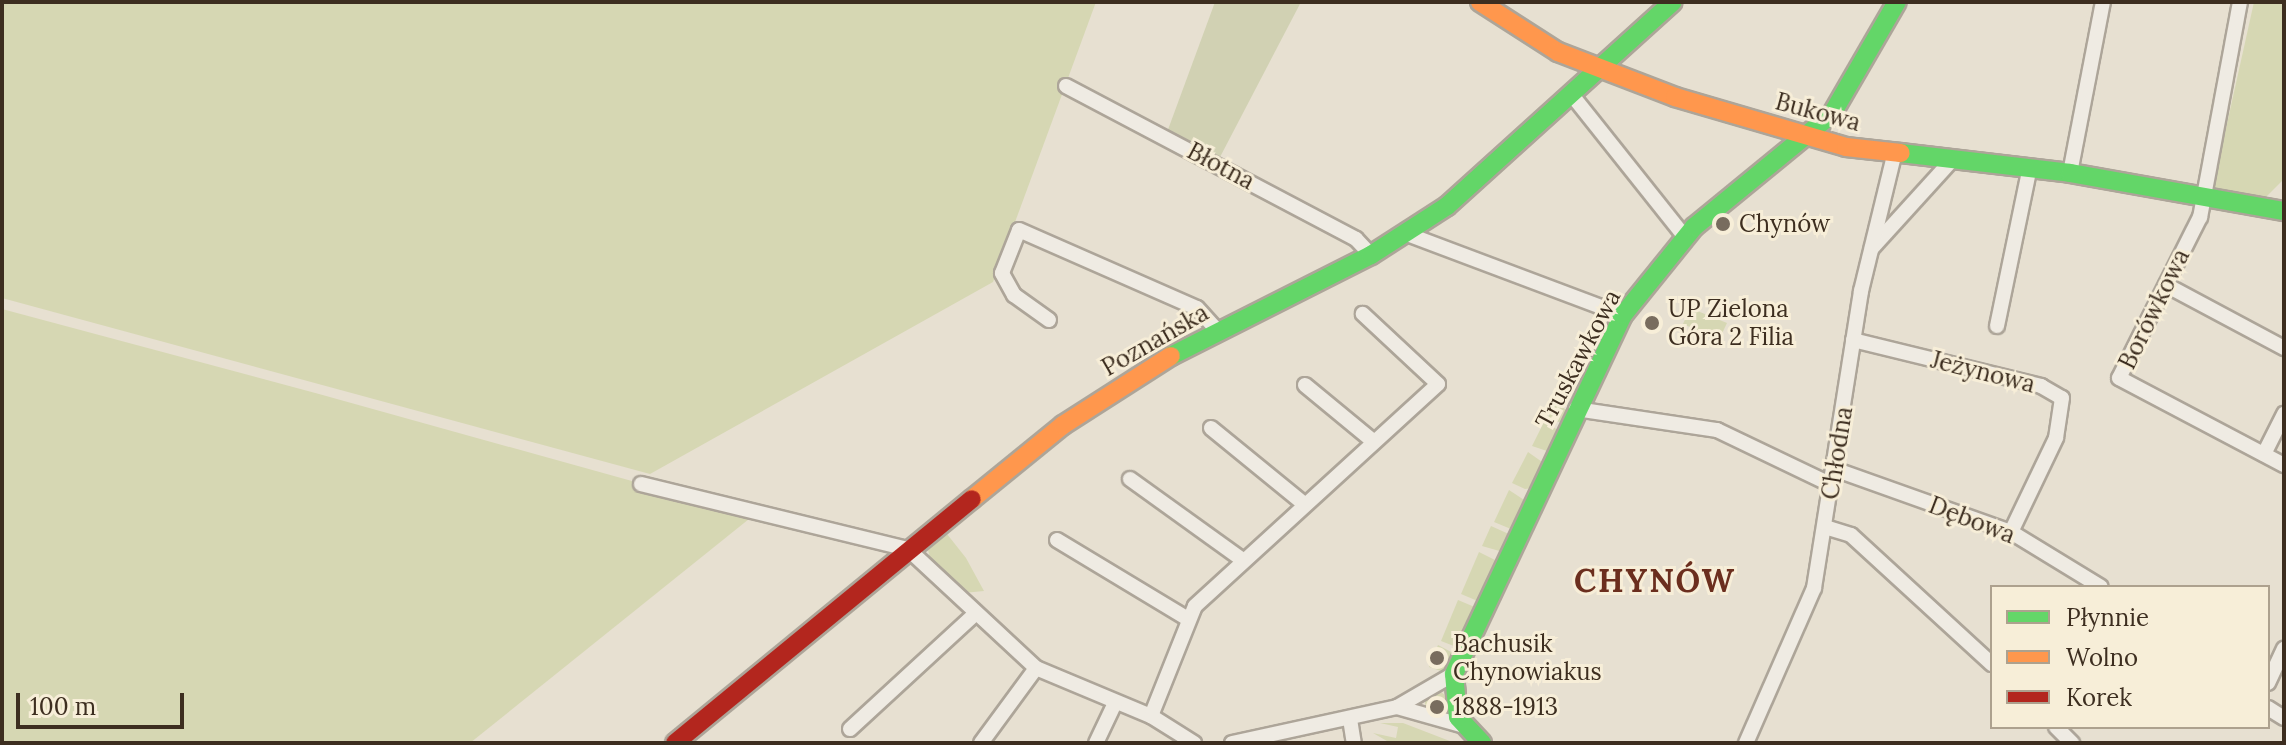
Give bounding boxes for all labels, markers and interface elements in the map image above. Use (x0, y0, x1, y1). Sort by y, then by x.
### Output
street label: Bukowa (1772, 87, 1864, 137)
street label: Błotna (1182, 136, 1260, 196)
place label: Chynów (1739, 210, 1830, 238)
marker: Chynów (1714, 215, 1732, 233)
street label: Borówkowa (2113, 244, 2195, 374)
street label: Truskawkowa (1529, 285, 1627, 433)
place label: UP Zielona Góra 2 Filia (1668, 295, 1794, 351)
street label: Poznańska (1097, 298, 1213, 382)
marker: UP Zielona Góra 2 Filia (1643, 314, 1661, 332)
street label: Jeżynowa (1928, 345, 2038, 399)
street label: Chłodna (1815, 404, 1859, 502)
street label: Dębowa (1925, 490, 2019, 550)
district label: CHYNÓW (1574, 562, 1736, 600)
legend (1990, 585, 2270, 729)
text: Płynnie (2066, 602, 2149, 633)
place label: Bachusik Chynowiakus (1453, 630, 1602, 686)
text: Wolno (2066, 642, 2138, 673)
marker: Bachusik Chynowiakus (1428, 649, 1446, 667)
scale bar (20, 677, 188, 727)
text: Korek (2066, 682, 2132, 713)
text: 100 m (30, 691, 96, 722)
place label: 1888-1913 (1453, 693, 1558, 721)
marker: 1888-1913 (1428, 698, 1446, 716)

